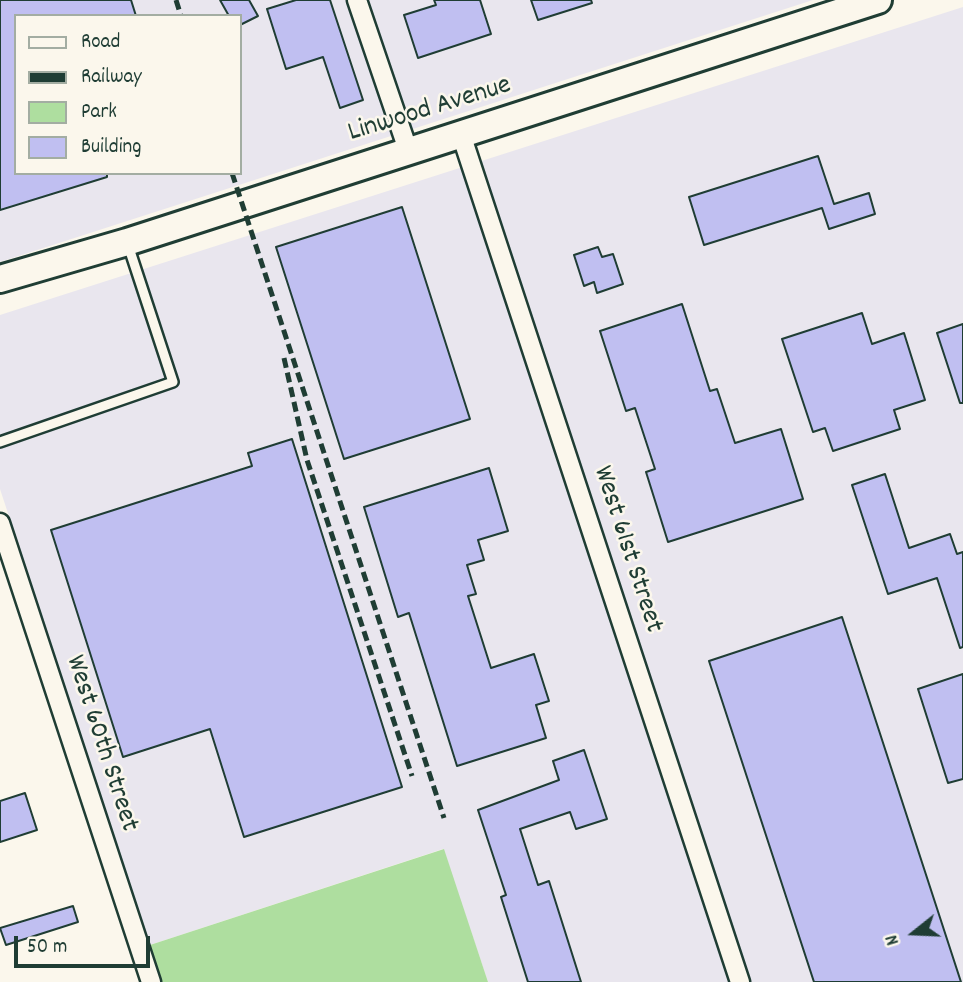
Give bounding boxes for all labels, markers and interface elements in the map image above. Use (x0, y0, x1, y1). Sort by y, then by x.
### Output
legend (14, 14, 242, 175)
text: Road (81, 28, 120, 58)
text: Railway (81, 63, 142, 93)
street label: Linwood Avenue (344, 70, 516, 152)
text: Park (81, 98, 117, 128)
text: Building (81, 133, 141, 163)
street label: West 61st Street (583, 462, 669, 638)
street label: West 60th Street (56, 652, 144, 836)
north arrow (879, 898, 949, 968)
scale bar (18, 922, 154, 966)
text: N (879, 931, 908, 948)
text: 50 m (27, 933, 67, 963)

